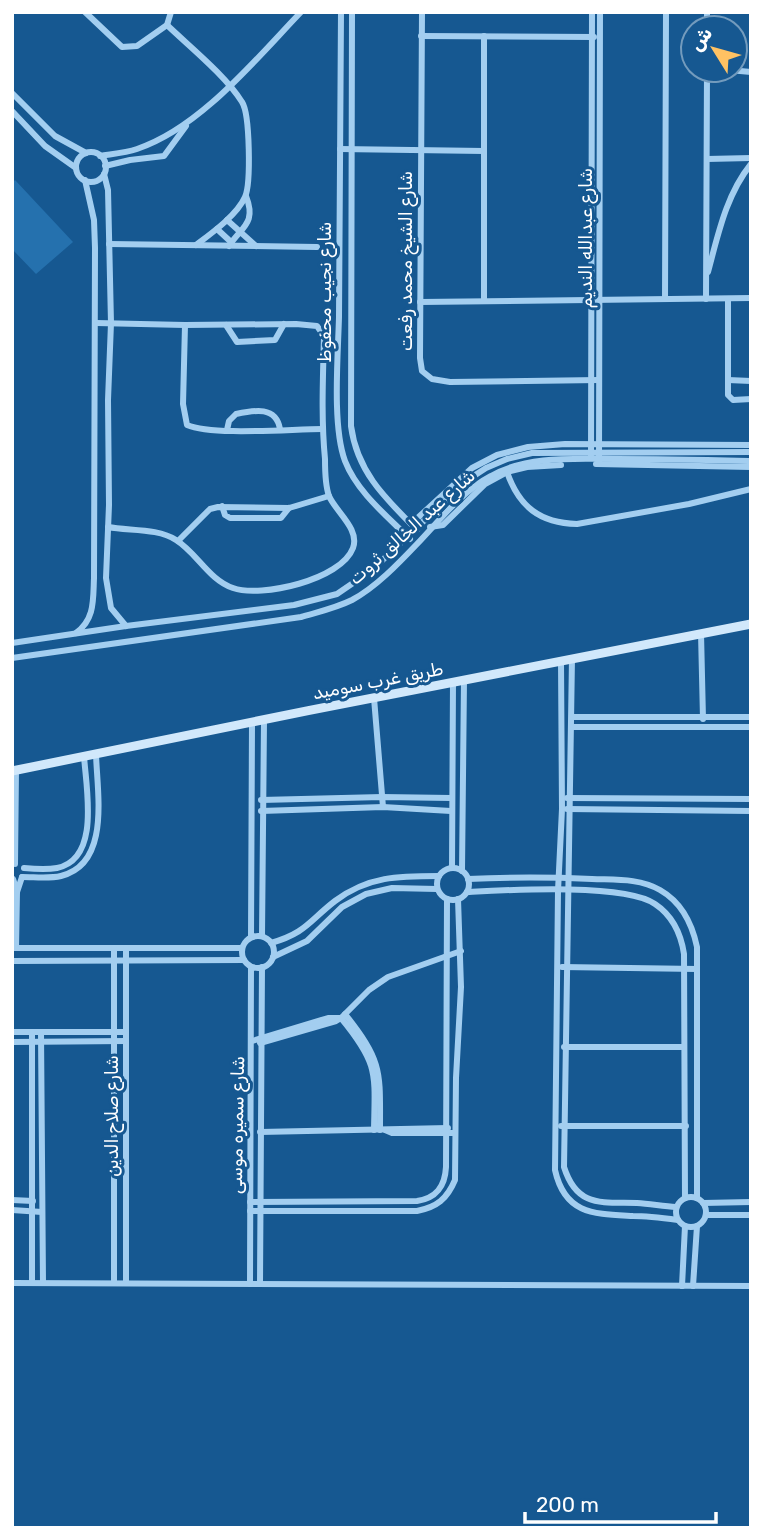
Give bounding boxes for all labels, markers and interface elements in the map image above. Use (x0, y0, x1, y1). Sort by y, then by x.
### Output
north arrow (679, 14, 749, 84)
text: ش (684, 23, 717, 56)
street label: شارع عبدالله النديم (575, 168, 598, 308)
street label: شارع الشيخ محمد رفعت (395, 171, 419, 351)
street label: شارع نجيب محفوظ (314, 222, 337, 362)
street label: شارع عبد الخالق ثروت (344, 465, 480, 590)
street label: طريق غرب سوميد (311, 658, 445, 704)
street label: شارع صلاح الدين (101, 1055, 124, 1177)
street label: شارع سميره موسى (225, 1056, 250, 1194)
scale bar (525, 1480, 716, 1524)
text: 200 m (536, 1492, 599, 1517)

